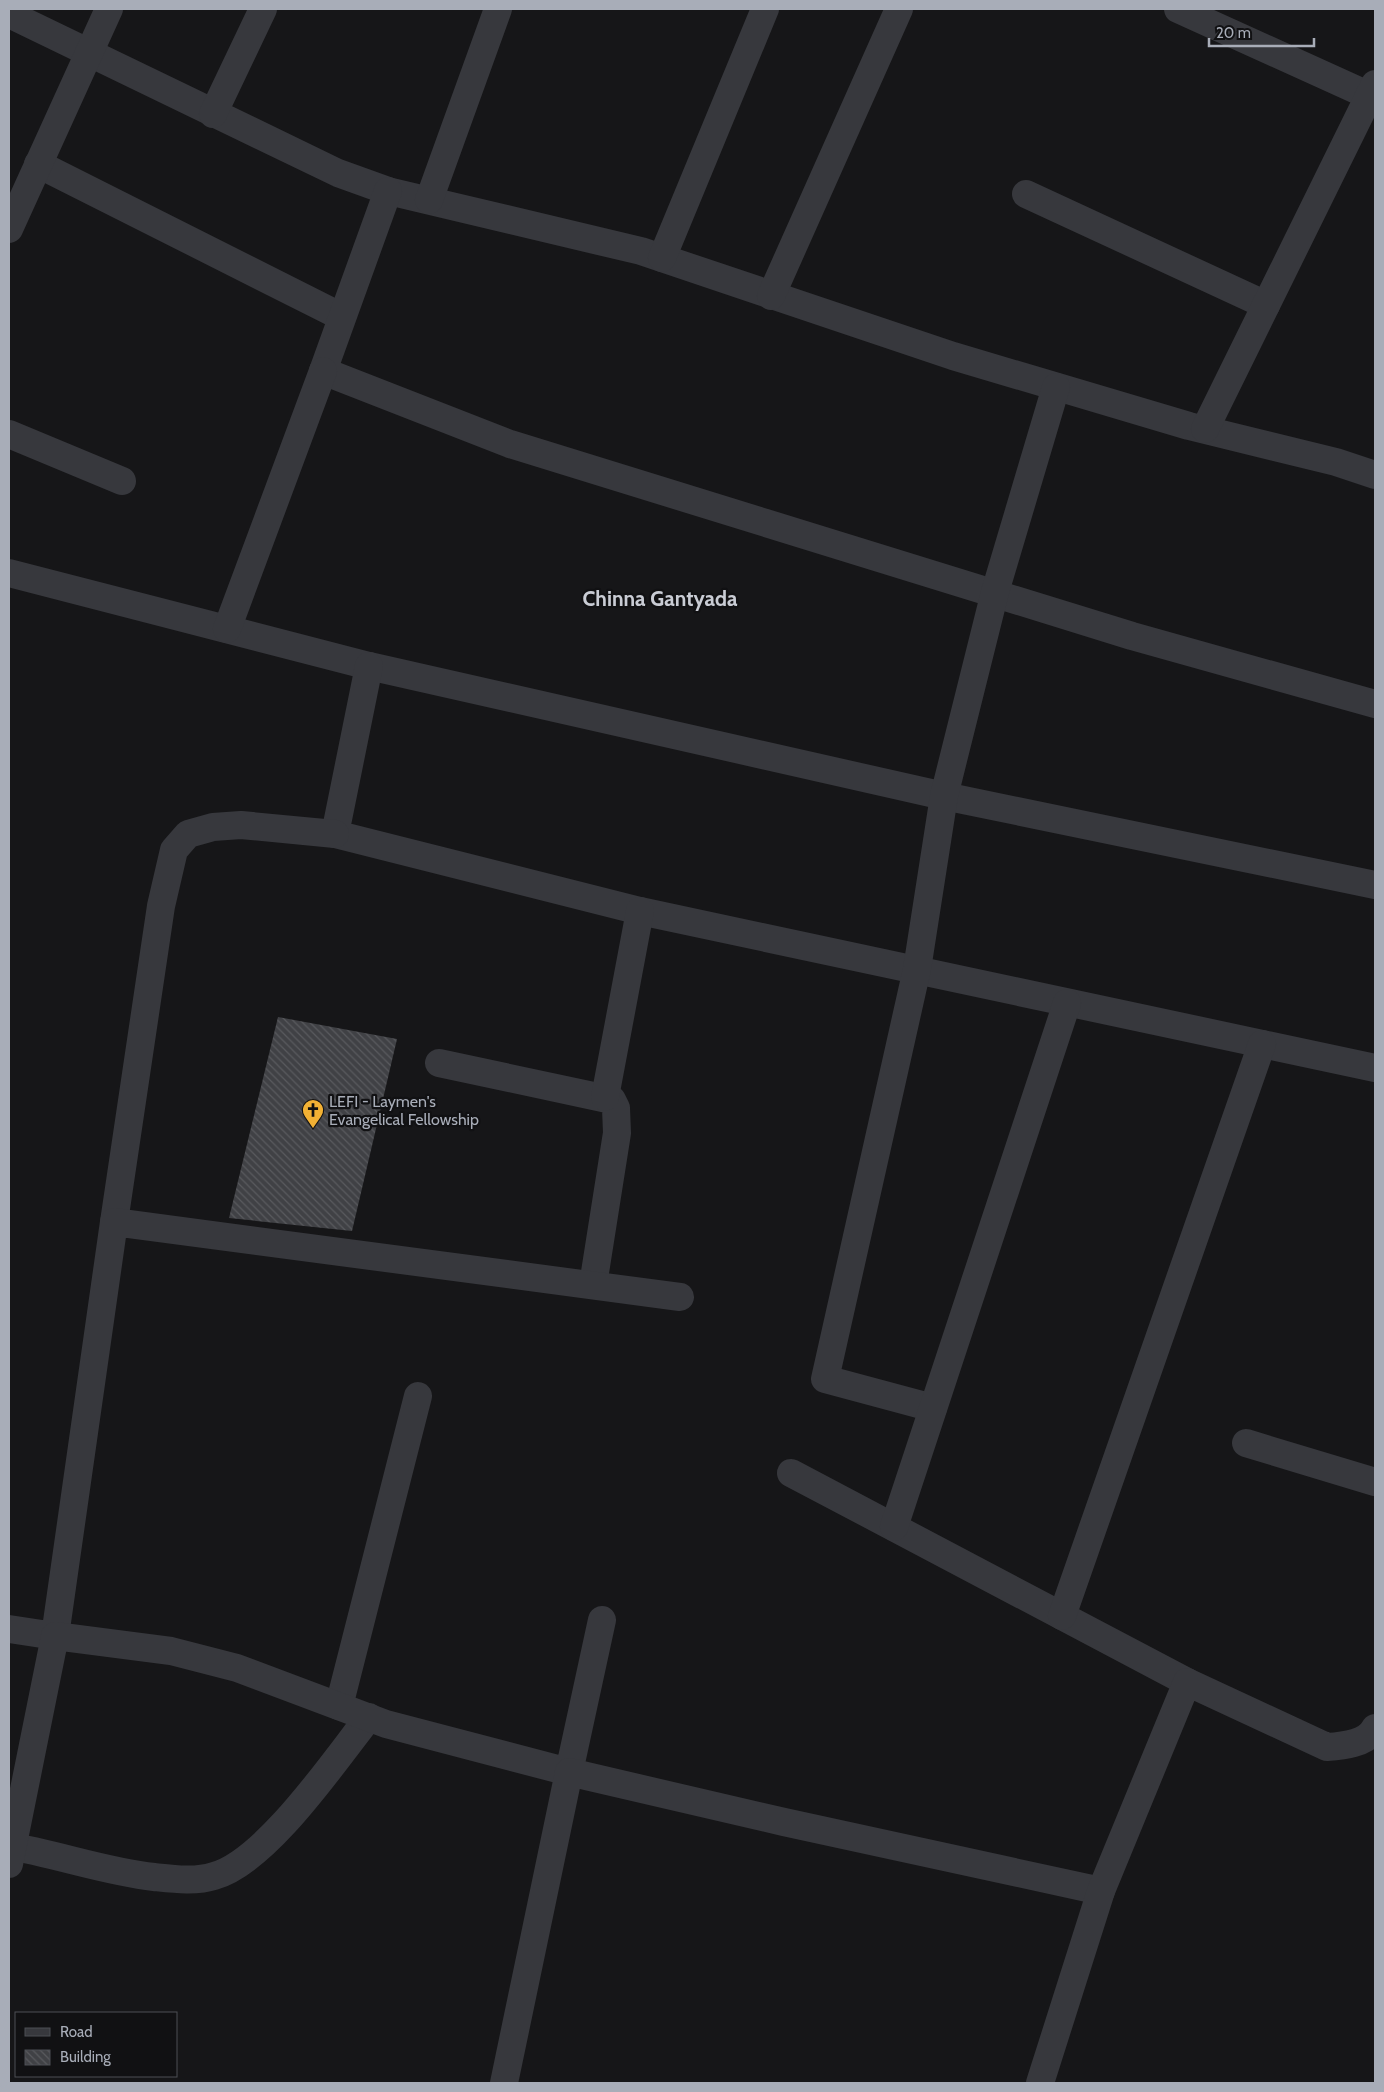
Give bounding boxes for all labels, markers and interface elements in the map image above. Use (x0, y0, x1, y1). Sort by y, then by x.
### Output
scale bar (1209, 15, 1314, 47)
text: 20 m (1216, 24, 1251, 42)
district label: Chinna Gantyada (583, 586, 738, 611)
place label: LEFI - Laymen's Evangelical Fellowship (329, 1092, 479, 1129)
church icon: LEFI - Laymen's Evangelical Fellowship (301, 1098, 325, 1129)
legend (15, 2012, 178, 2077)
text: Road (60, 2023, 93, 2041)
text: Building (60, 2048, 111, 2066)

